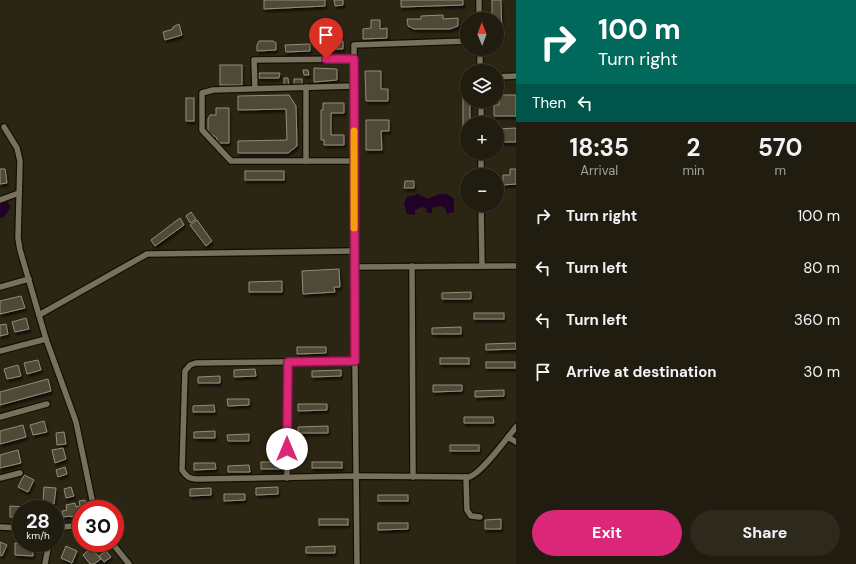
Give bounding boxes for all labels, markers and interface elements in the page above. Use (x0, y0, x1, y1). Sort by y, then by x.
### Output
text: 100 m (598, 11, 681, 48)
north arrow (460, 12, 504, 56)
map controls (460, 12, 504, 212)
icon: right (532, 16, 584, 68)
pin (309, 18, 343, 59)
icon: arrive (315, 24, 337, 46)
text: Turn right (598, 47, 678, 71)
button: layers (460, 64, 504, 108)
icon: left (574, 92, 596, 114)
text: Then (532, 93, 566, 113)
button: + (460, 116, 504, 160)
text: 18:35 (569, 132, 629, 163)
text: 2 (687, 132, 700, 163)
text: 570 (758, 132, 802, 163)
text: Arrival (580, 162, 618, 179)
text: min (682, 162, 705, 179)
text: m (774, 162, 786, 179)
button: − (460, 168, 504, 212)
icon: right (532, 205, 554, 227)
text: Turn right (566, 206, 637, 226)
text: 100 m (797, 206, 840, 226)
icon: left (532, 257, 554, 279)
text: Turn left (566, 258, 627, 278)
text: 80 m (803, 258, 840, 278)
icon: left (532, 309, 554, 331)
text: Turn left (566, 310, 627, 330)
text: 360 m (794, 310, 840, 330)
icon: arrive (532, 361, 554, 383)
text: Arrive at destination (566, 362, 717, 382)
text: 30 m (804, 362, 840, 382)
position arrow (266, 428, 308, 470)
speed limit sign: 30 (72, 500, 124, 552)
text: 28 (26, 508, 50, 534)
button: Exit (532, 510, 682, 556)
button: Share (690, 510, 840, 556)
text: km/h (26, 529, 50, 542)

